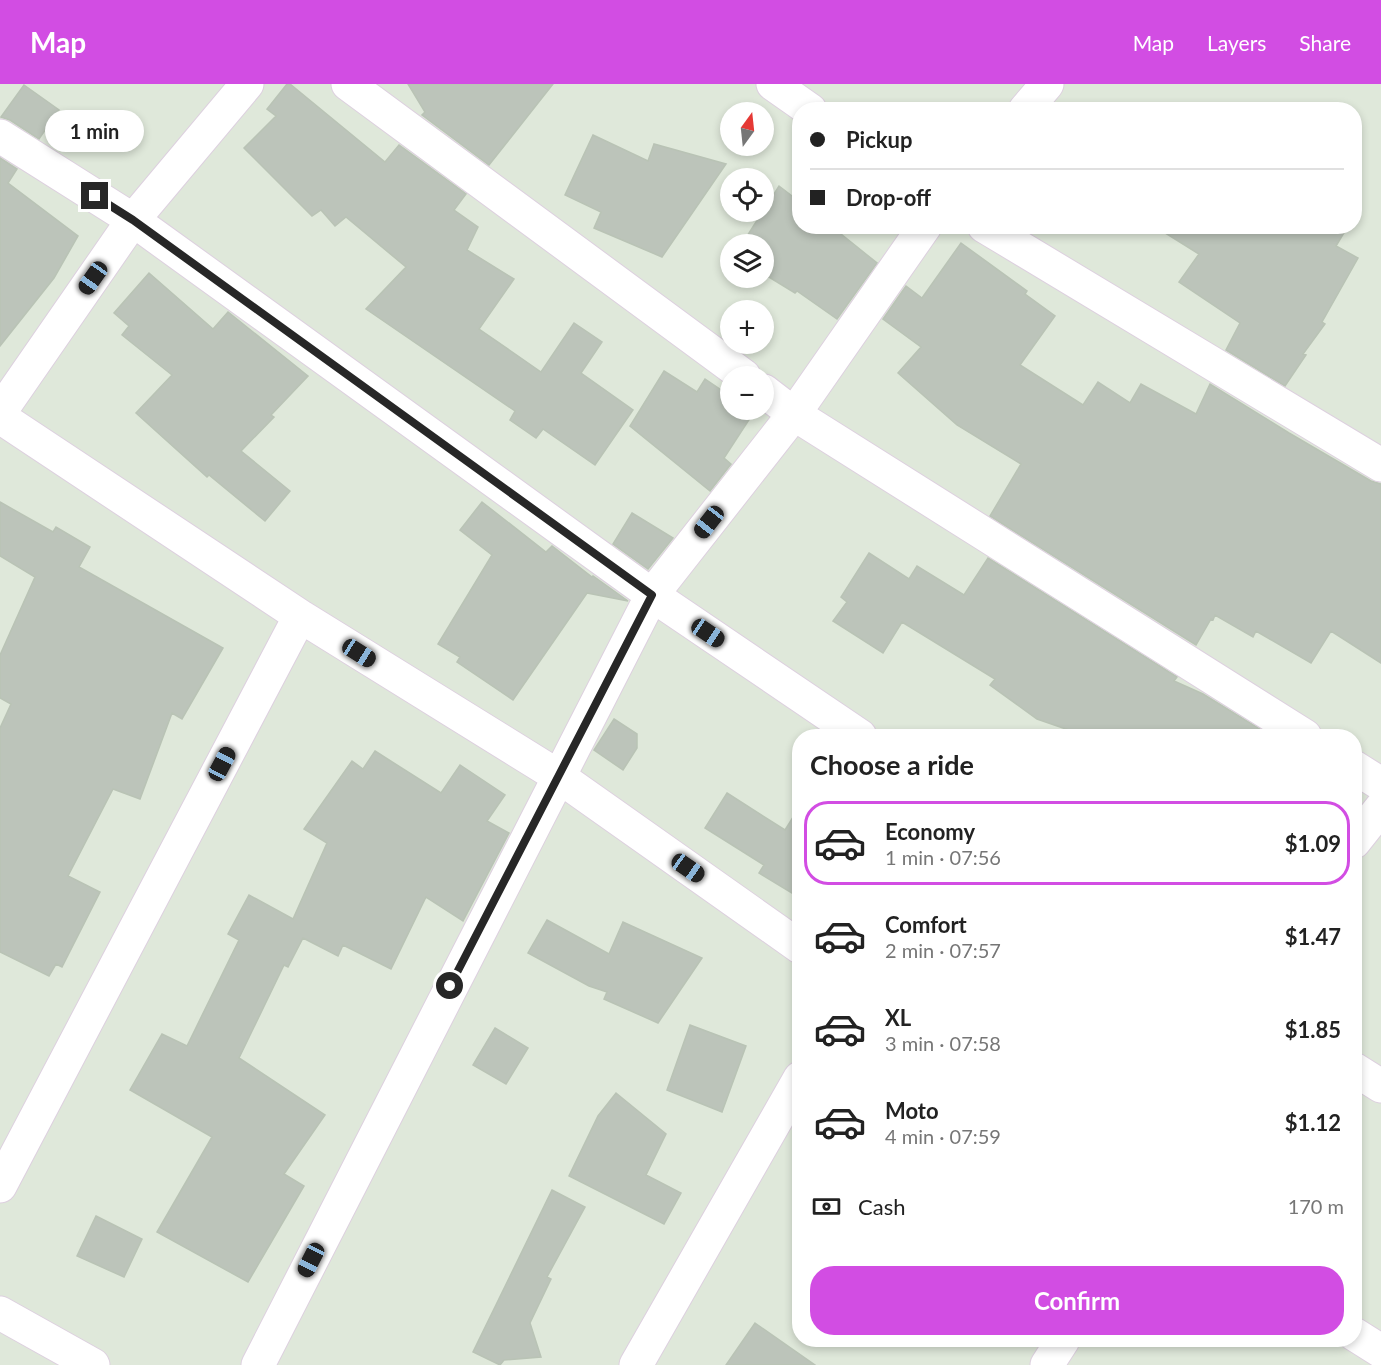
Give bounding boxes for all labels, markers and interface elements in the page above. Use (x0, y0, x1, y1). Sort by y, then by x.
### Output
text: Map (30, 25, 86, 59)
text: Map (1133, 30, 1174, 55)
text: Layers (1207, 30, 1266, 55)
text: Share (1299, 30, 1351, 55)
north arrow (720, 102, 774, 156)
map controls (720, 102, 774, 420)
callout: 1 min (46, 109, 144, 151)
text: 1 min (70, 119, 119, 143)
text: Pickup (846, 126, 912, 153)
button: locate (720, 168, 774, 222)
route end (81, 182, 108, 209)
text: Drop-off (846, 184, 931, 211)
button: layers (720, 234, 774, 288)
car (75, 258, 111, 298)
button: + (720, 300, 774, 354)
button: − (720, 366, 774, 420)
car (691, 502, 727, 542)
car (688, 615, 728, 651)
car (339, 636, 379, 670)
car (206, 744, 238, 784)
text: Choose a ride (810, 748, 974, 781)
icon: car (813, 816, 867, 870)
text: Economy (885, 818, 975, 845)
text: $1.09 (1285, 830, 1341, 857)
text: 1 min · 07:56 (885, 845, 1001, 869)
car (668, 850, 708, 886)
icon: car (813, 909, 867, 963)
text: Comfort (885, 911, 967, 938)
text: $1.47 (1285, 923, 1341, 950)
text: 2 min · 07:57 (885, 938, 1001, 962)
route start (436, 972, 463, 999)
icon: car (813, 1002, 867, 1056)
text: XL (885, 1004, 911, 1031)
text: $1.85 (1285, 1016, 1341, 1043)
text: 3 min · 07:58 (885, 1031, 1001, 1055)
icon: car (813, 1095, 867, 1149)
text: Moto (885, 1097, 939, 1124)
text: $1.12 (1285, 1109, 1341, 1136)
text: 4 min · 07:59 (885, 1124, 1001, 1148)
icon: cash (810, 1190, 843, 1223)
text: Cash (858, 1193, 905, 1220)
text: 170 m (1288, 1194, 1344, 1218)
car (295, 1240, 327, 1280)
button: Confirm (810, 1266, 1344, 1335)

